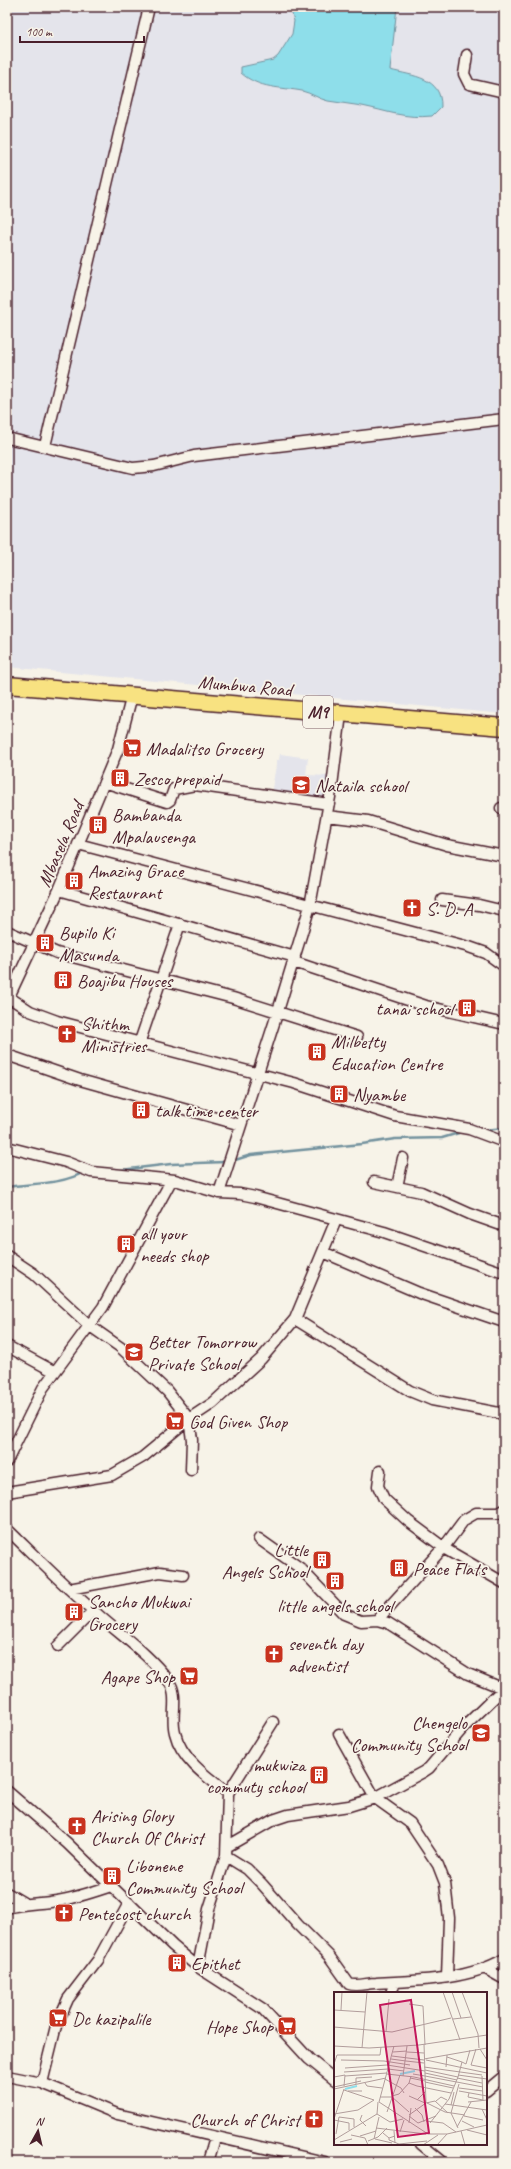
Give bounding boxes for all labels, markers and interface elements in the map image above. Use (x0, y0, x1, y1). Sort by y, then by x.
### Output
scale bar (20, 18, 144, 44)
text: 100 m (26, 24, 53, 40)
street label: Mumbwa Road (197, 670, 296, 702)
road number: M9 (303, 696, 333, 728)
supermarket icon: Madalitso Grocery (121, 737, 143, 759)
place label: Madalitso Grocery (146, 737, 265, 761)
building icon: Zesco prepaid (109, 767, 131, 789)
place label: Zesco prepaid (134, 767, 223, 791)
school or university icon: Nataila school (290, 774, 312, 796)
place label: Nataila school (315, 774, 411, 798)
street label: Mbasela Road (32, 795, 91, 891)
place label: Bambanda Mpalausenga (112, 803, 196, 849)
building icon: Bambanda Mpalausenga (87, 814, 109, 836)
place label: Amazing Grace Restaurant (88, 859, 185, 905)
building icon: Amazing Grace Restaurant (63, 870, 85, 892)
church icon: S. D. A (401, 897, 423, 919)
place label: S. D. A (426, 897, 474, 921)
place label: Bupilo Ki Masunda (59, 921, 121, 967)
building icon: Bupilo Ki Masunda (34, 932, 56, 954)
building icon: Boajibu Houses (52, 969, 74, 991)
place label: Boajibu Houses (77, 969, 175, 993)
place label: tanai school (376, 997, 457, 1021)
building icon: tanai school (456, 997, 478, 1019)
place label: Shithm Ministries (81, 1012, 148, 1058)
church icon: Shithm Ministries (56, 1023, 78, 1045)
place label: Milbetty Education Centre (331, 1030, 444, 1076)
building icon: Milbetty Education Centre (306, 1041, 328, 1063)
building icon: Nyambe (328, 1083, 350, 1105)
place label: Nyambe (353, 1083, 407, 1107)
building icon: talk time center (130, 1099, 152, 1121)
place label: talk time center (155, 1099, 260, 1123)
place label: all your needs shop (140, 1222, 210, 1268)
building icon: all your needs shop (115, 1233, 137, 1255)
place label: Better Tomorrow Private School (148, 1330, 258, 1376)
school or university icon: Better Tomorrow Private School (123, 1341, 145, 1363)
supermarket icon: God Given Shop (164, 1410, 186, 1432)
place label: God Given Shop (189, 1410, 289, 1434)
place label: Little Angels School (222, 1538, 312, 1584)
building icon: Little Angels School (311, 1549, 333, 1571)
building icon: Peace Flats (388, 1557, 410, 1579)
place label: Peace Flats (413, 1557, 488, 1581)
building icon: little angels school (324, 1570, 346, 1592)
place label: Sancho Mukwai Grocery (88, 1590, 192, 1636)
place label: little angels school (277, 1594, 397, 1618)
building icon: Sancho Mukwai Grocery (63, 1601, 85, 1623)
place label: seventh day adventist (288, 1632, 364, 1678)
church icon: seventh day adventist (263, 1643, 285, 1665)
place label: Agape Shop (101, 1665, 176, 1689)
supermarket icon: Agape Shop (178, 1665, 200, 1687)
place label: Chengelo Community School (351, 1711, 471, 1757)
school or university icon: Chengelo Community School (470, 1722, 492, 1744)
place label: mukwiza commuty school (206, 1753, 309, 1799)
building icon: mukwiza commuty school (308, 1764, 330, 1786)
place label: Arising Glory Church Of Christ (91, 1804, 206, 1850)
church icon: Arising Glory Church Of Christ (66, 1815, 88, 1837)
place label: Libonene Community School (126, 1854, 246, 1900)
building icon: Libonene Community School (101, 1865, 123, 1887)
church icon: Pentecost church (53, 1902, 75, 1924)
place label: Pentecost church (78, 1902, 192, 1926)
building icon: Epithet (166, 1952, 188, 1974)
place label: Epithet (191, 1952, 241, 1976)
inset map (334, 1992, 487, 2145)
supermarket icon: Dc kazipalile (47, 2007, 69, 2029)
place label: Dc kazipalile (72, 2007, 152, 2031)
place label: Hope Shop (206, 2015, 275, 2039)
supermarket icon: Hope Shop (276, 2015, 298, 2037)
place label: Church of Christ (190, 2108, 303, 2132)
church icon: Church of Christ (303, 2108, 325, 2130)
north arrow (18, 2111, 58, 2151)
text: N (35, 2114, 46, 2129)

